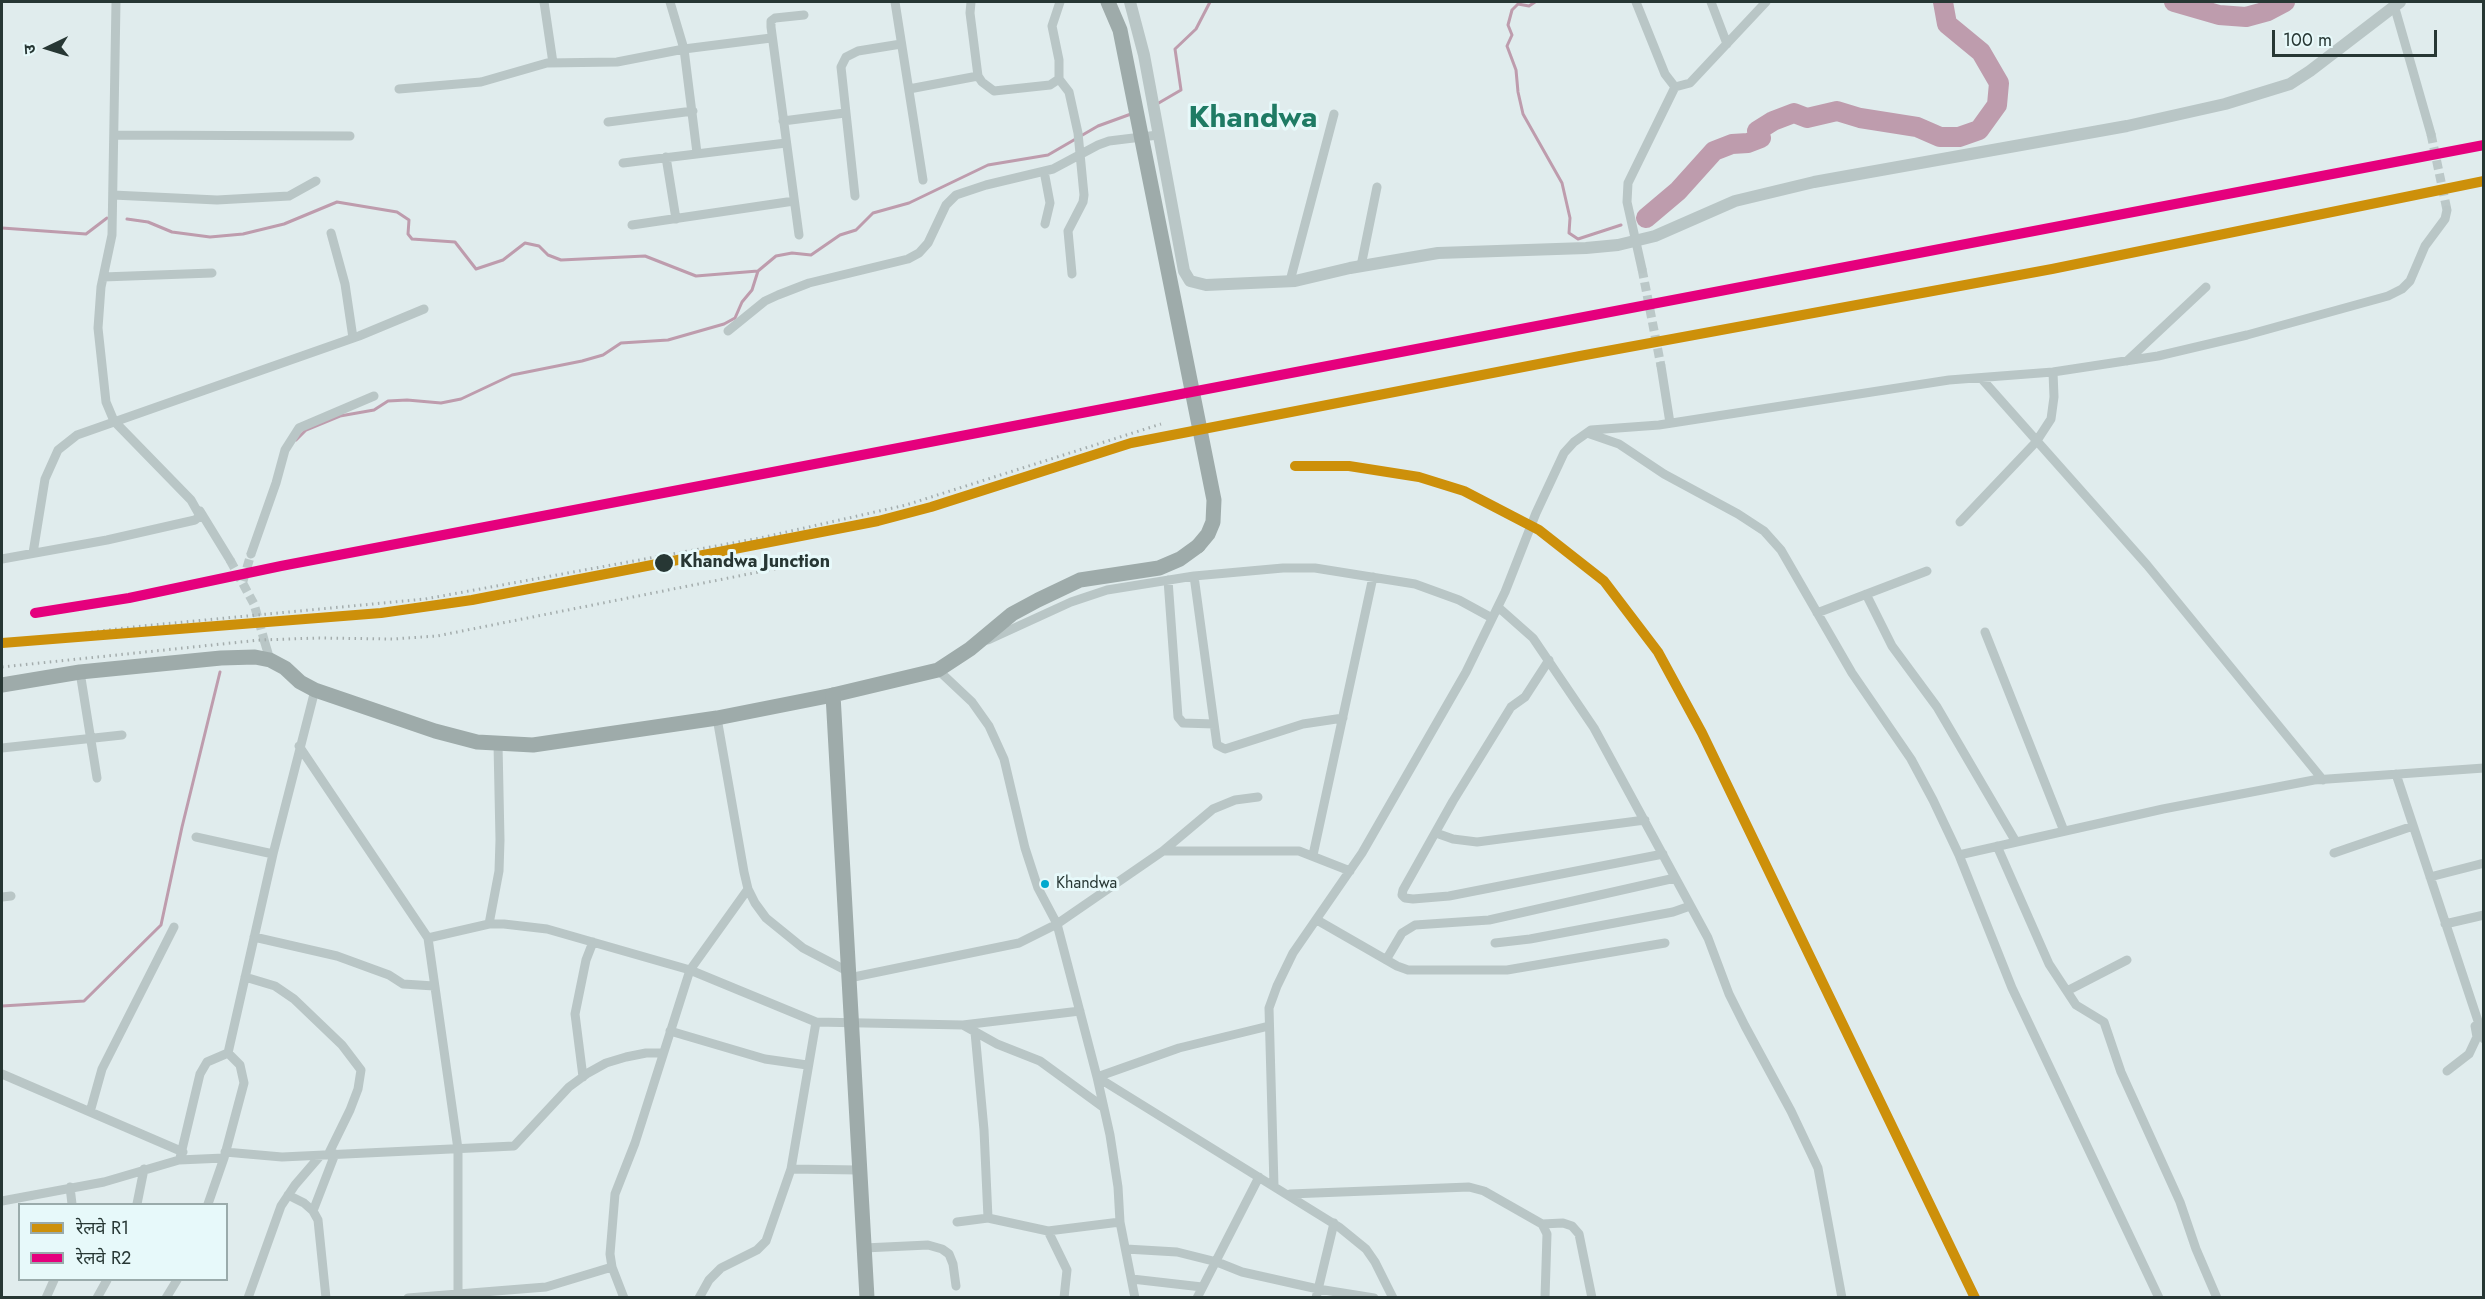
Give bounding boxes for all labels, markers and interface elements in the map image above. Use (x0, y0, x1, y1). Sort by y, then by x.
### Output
north arrow (18, 18, 78, 78)
scale bar (2275, 18, 2440, 56)
text: 100 m (2283, 27, 2332, 53)
text: उ (18, 44, 41, 55)
district label: Khandwa (1189, 102, 1317, 138)
marker: Khandwa Junction (653, 552, 675, 574)
place label: Khandwa Junction (680, 552, 830, 574)
place label: Khandwa (1056, 874, 1117, 894)
marker: Khandwa (1039, 878, 1051, 890)
legend (18, 1203, 228, 1281)
text: रेलवे R1 (76, 1215, 129, 1241)
text: रेलवे R2 (76, 1245, 131, 1271)

